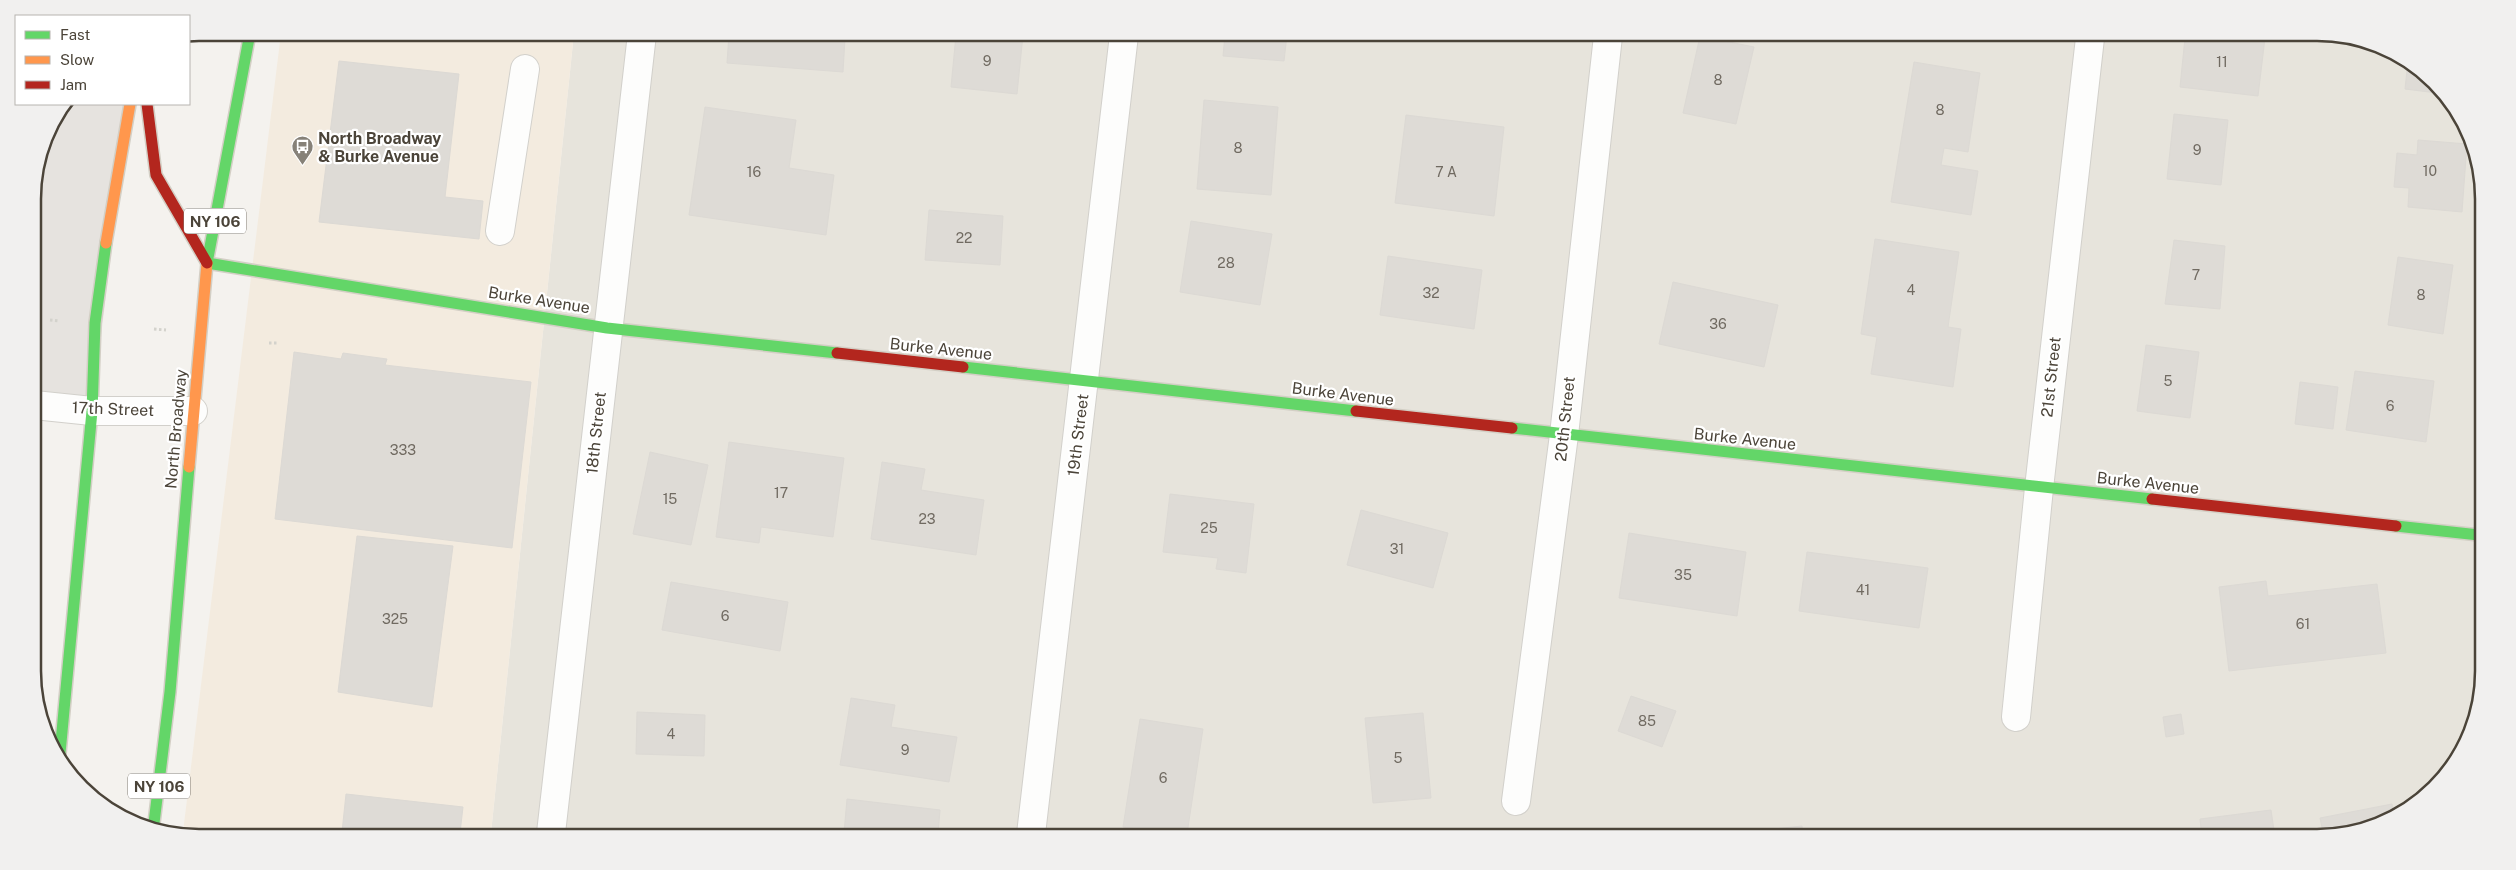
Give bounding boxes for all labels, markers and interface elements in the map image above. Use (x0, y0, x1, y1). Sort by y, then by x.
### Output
legend (15, 15, 190, 105)
text: Fast (60, 26, 90, 43)
text: Slow (60, 51, 95, 68)
house number: 9 (983, 53, 992, 69)
house number: 11 (2216, 54, 2228, 70)
house number: 8 (1713, 72, 1723, 88)
text: Jam (60, 76, 87, 93)
house number: 8 (1935, 102, 1945, 118)
place label: North Broadway & Burke Avenue (318, 129, 441, 166)
bus stop icon: North Broadway & Burke Avenue (290, 135, 314, 166)
house number: 8 (1233, 140, 1243, 156)
house number: 9 (2193, 142, 2202, 158)
house number: 10 (2423, 163, 2437, 179)
house number: 16 (747, 164, 761, 180)
house number: 7 A (1435, 164, 1457, 180)
road number: NY 106 (184, 208, 246, 234)
house number: 22 (956, 230, 972, 246)
house number: 28 (1217, 255, 1235, 271)
house number: 7 (2192, 267, 2200, 283)
house number: 4 (1907, 282, 1916, 298)
street label: Burke Avenue (487, 283, 591, 317)
house number: 32 (1422, 285, 1440, 301)
house number: 8 (2416, 287, 2426, 303)
house number: 36 (1709, 316, 1727, 332)
street label: Burke Avenue (889, 334, 993, 364)
street label: 21st Street (2037, 336, 2065, 418)
street label: North Broadway (161, 368, 191, 490)
house number: 5 (2164, 373, 2173, 389)
street label: 20th Street (1551, 376, 1579, 462)
street label: Burke Avenue (1291, 378, 1395, 410)
street label: 18th Street (582, 391, 610, 475)
street label: 19th Street (1064, 393, 1092, 477)
street label: 17th Street (72, 398, 154, 420)
house number: 6 (2386, 398, 2395, 414)
street label: Burke Avenue (1693, 424, 1797, 454)
house number: 333 (390, 442, 416, 458)
street label: Burke Avenue (2096, 468, 2200, 498)
house number: 17 (774, 485, 788, 501)
house number: 15 (663, 491, 677, 507)
house number: 23 (918, 511, 936, 527)
house number: 25 (1200, 520, 1218, 536)
house number: 31 (1390, 541, 1404, 557)
house number: 35 (1674, 567, 1692, 583)
house number: 41 (1856, 582, 1870, 598)
house number: 6 (721, 608, 730, 624)
house number: 325 (382, 611, 408, 627)
house number: 61 (2296, 616, 2310, 632)
house number: 85 (1638, 713, 1656, 729)
house number: 4 (667, 726, 676, 742)
house number: 9 (901, 742, 910, 758)
house number: 5 (1394, 750, 1403, 766)
house number: 6 (1159, 770, 1168, 786)
road number: NY 106 (128, 774, 190, 798)

